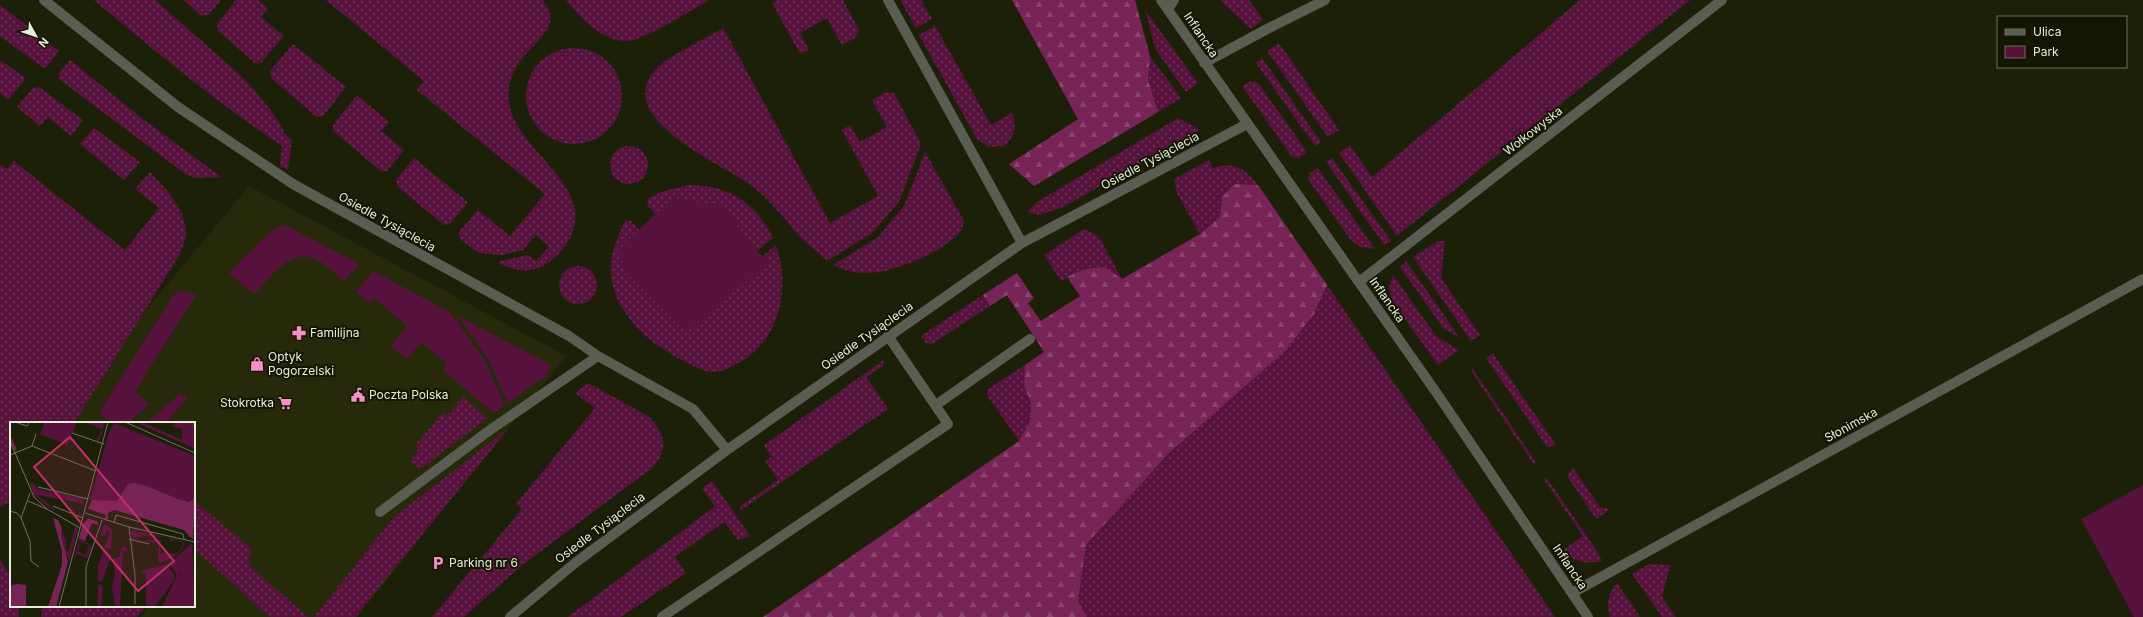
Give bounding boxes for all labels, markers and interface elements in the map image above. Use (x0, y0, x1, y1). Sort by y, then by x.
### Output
street label: Inflancka (1181, 9, 1222, 60)
north arrow (16, 16, 56, 56)
legend (1997, 16, 2127, 68)
text: Ulica (2033, 24, 2061, 39)
text: N (36, 35, 52, 50)
text: Park (2033, 44, 2059, 59)
street label: Wołkowyska (1500, 103, 1565, 158)
street label: Osiedle Tysiąclecia (1098, 128, 1201, 193)
street label: Osiedle Tysiąclecia (336, 189, 439, 255)
street label: Inflancka (1366, 274, 1408, 325)
street label: Osiedle Tysiąclecia (818, 298, 916, 373)
pharmacy icon: Familijna (291, 325, 307, 341)
place label: Familijna (310, 325, 360, 340)
place label: Optyk Pogorzelski (268, 349, 334, 378)
shop icon: Optyk Pogorzelski (249, 356, 265, 372)
public building icon: Poczta Polska (350, 387, 366, 403)
place label: Poczta Polska (369, 387, 449, 402)
place label: Stokrotka (220, 395, 274, 410)
supermarket icon: Stokrotka (277, 395, 293, 411)
street label: Słonimska (1822, 404, 1880, 445)
inset map (10, 422, 195, 607)
street label: Osiedle Tysiąclecia (552, 489, 648, 566)
street label: Inflancka (1550, 541, 1591, 592)
parking icon: Parking nr 6 (430, 555, 446, 571)
place label: Parking nr 6 (449, 555, 518, 570)

